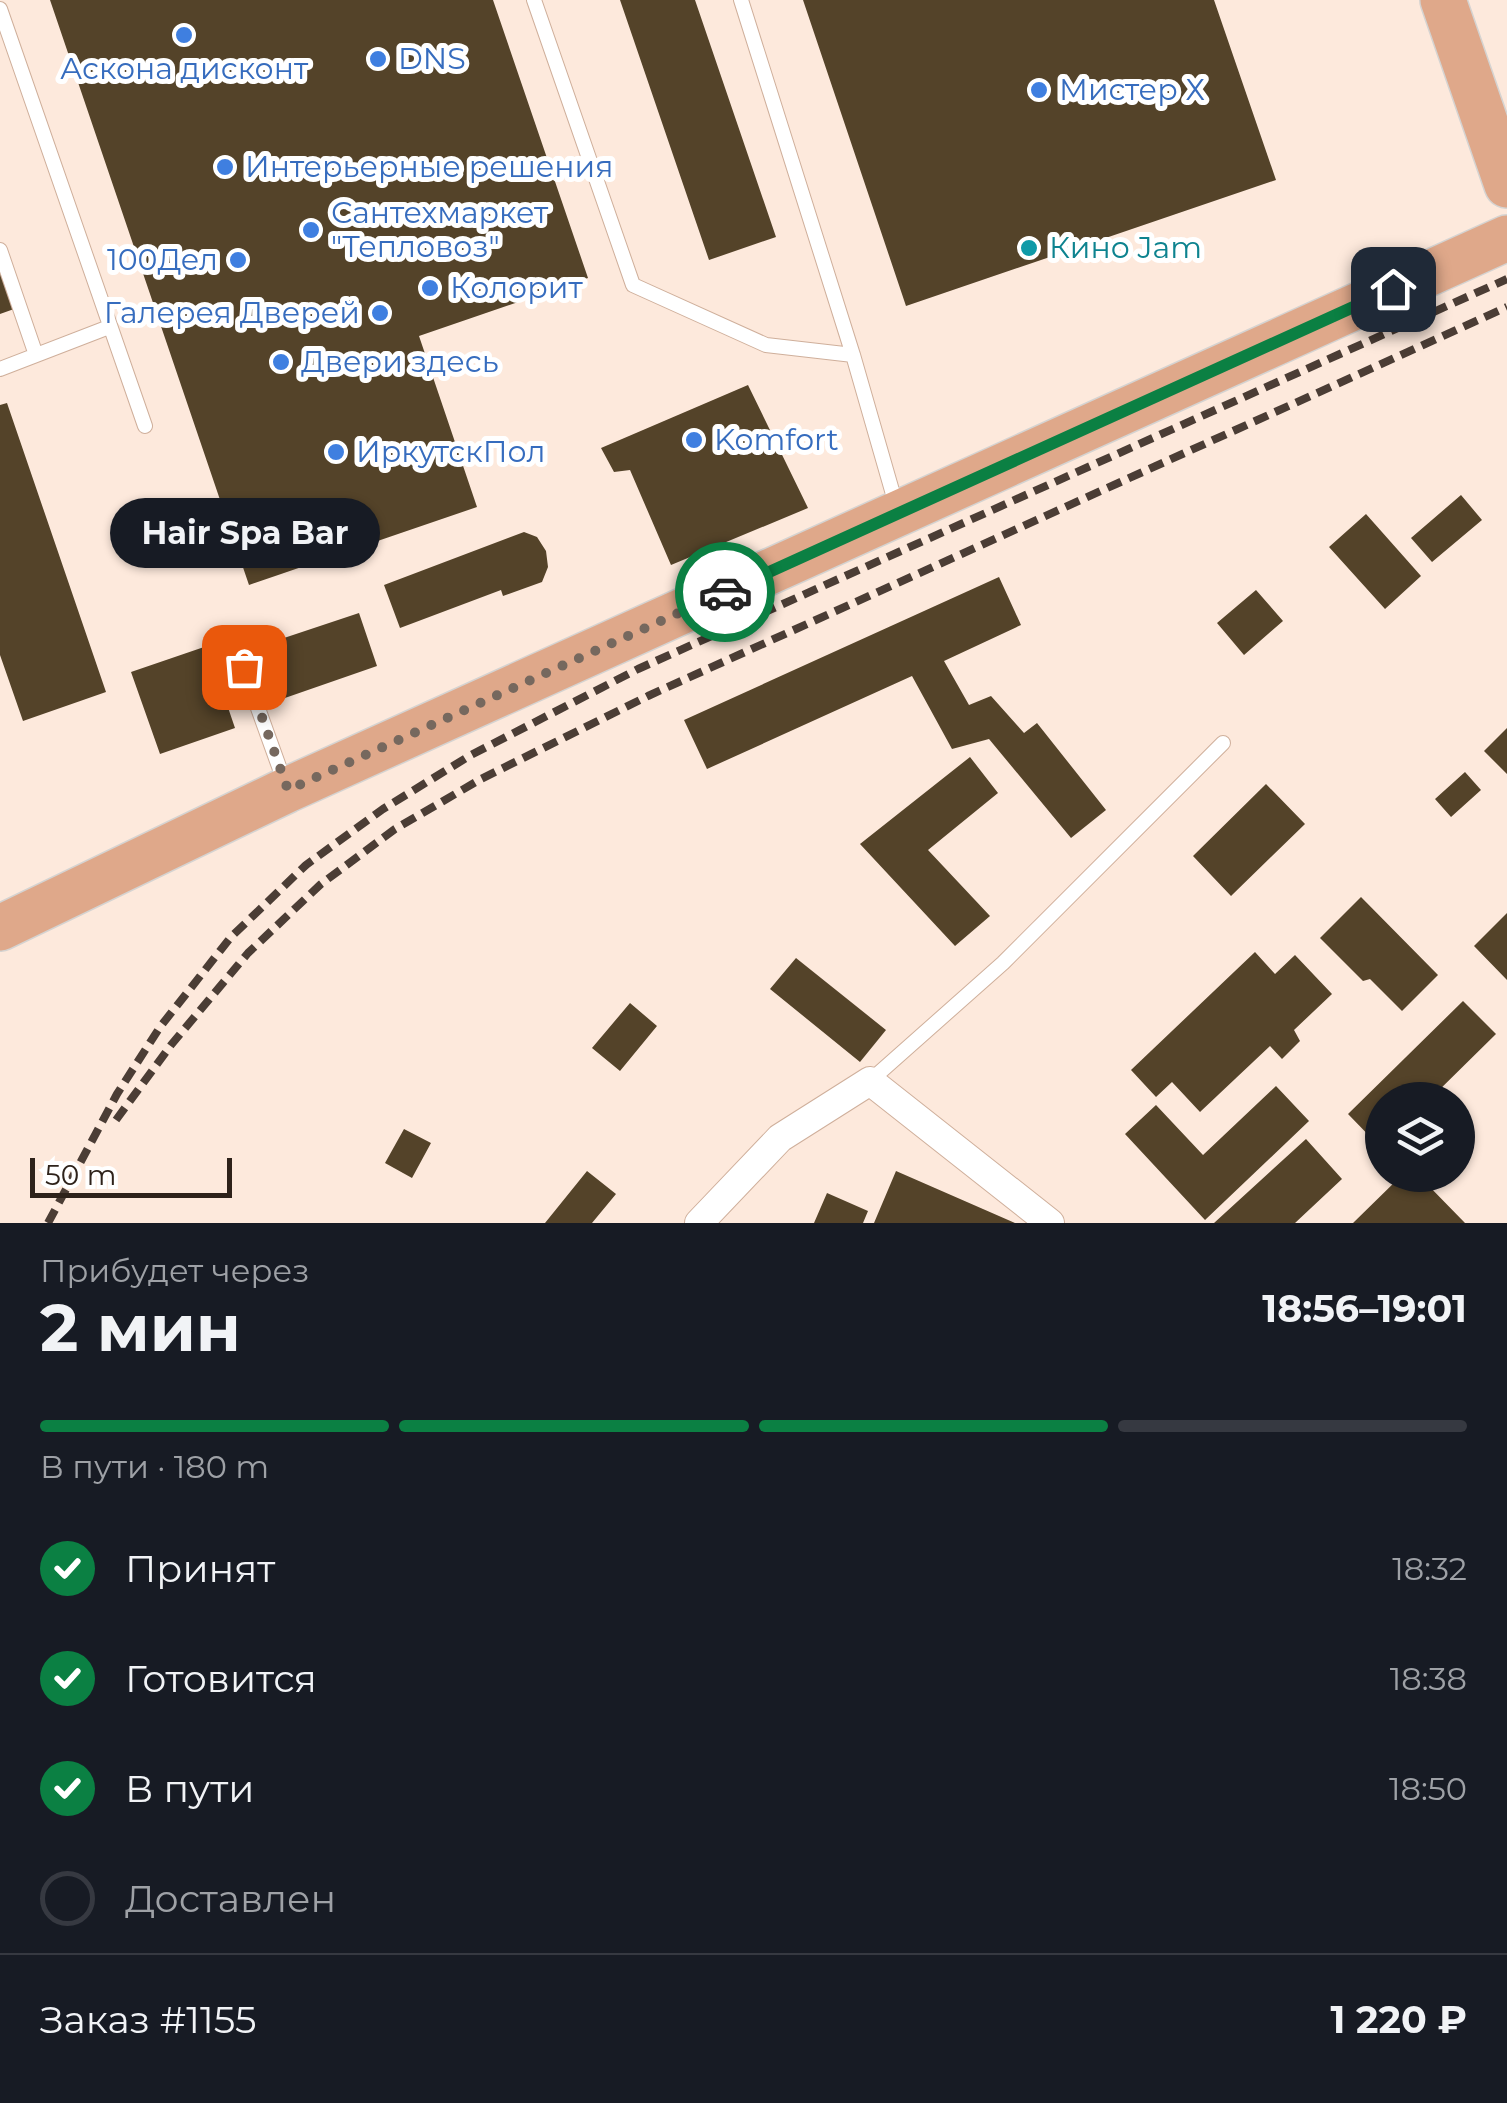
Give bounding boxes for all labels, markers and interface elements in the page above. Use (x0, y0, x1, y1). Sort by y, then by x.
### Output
marker: Аскона дисконт (173, 24, 195, 46)
place label: DNS (398, 40, 466, 77)
marker: DNS (367, 48, 389, 70)
place label: Аскона дисконт (60, 50, 309, 87)
place label: Мистер Х (1059, 71, 1205, 108)
marker: Мистер Х (1028, 79, 1050, 101)
place label: Интерьерные решения (245, 148, 613, 185)
marker: Интерьерные решения (214, 156, 236, 178)
place label: Сантехмаркет "Тепловоз" (331, 194, 549, 265)
marker: Сантехмаркет "Тепловоз" (300, 219, 322, 241)
place label: Кино Jam (1049, 229, 1202, 266)
marker: Кино Jam (1018, 237, 1040, 259)
place label: 100Дел (107, 241, 218, 278)
pin (1351, 247, 1436, 332)
marker: 100Дел (227, 249, 249, 271)
icon: home (1366, 262, 1421, 317)
place label: Колорит (450, 269, 583, 306)
marker: Колорит (419, 277, 441, 299)
place label: Галерея Дверей (104, 294, 360, 331)
marker: Галерея Дверей (369, 302, 391, 324)
place label: Двери здесь (301, 343, 499, 380)
marker: Двери здесь (270, 351, 292, 373)
place label: Komfort (714, 421, 839, 458)
marker: Komfort (683, 429, 705, 451)
place label: ИркутскПол (356, 433, 545, 470)
marker: ИркутскПол (325, 441, 347, 463)
callout: Hair Spa Bar (109, 497, 379, 567)
text: Hair Spa Bar (141, 513, 349, 552)
courier (675, 542, 775, 642)
icon: car (698, 565, 753, 620)
pin (202, 625, 287, 710)
icon: bag (217, 640, 272, 695)
map controls (1365, 1082, 1475, 1192)
button: layers (1365, 1082, 1475, 1192)
scale bar (30, 1153, 232, 1198)
text: 50 m (45, 1158, 116, 1192)
text: Прибудет через (40, 1251, 309, 1290)
text: 18:56–19:01 (1262, 1285, 1467, 1332)
text: 2 мин (40, 1288, 241, 1367)
text: В пути · 180 m (40, 1447, 269, 1486)
icon: check (40, 1541, 95, 1596)
text: Принят (125, 1545, 275, 1592)
text: 18:32 (1392, 1549, 1467, 1588)
icon: check (40, 1651, 95, 1706)
text: Готовится (125, 1655, 317, 1702)
text: 18:38 (1390, 1659, 1467, 1698)
icon: check (40, 1761, 95, 1816)
text: В пути (125, 1765, 254, 1812)
text: 18:50 (1389, 1769, 1467, 1808)
text: Доставлен (125, 1875, 336, 1922)
text: Заказ #1155 (40, 1996, 257, 2043)
text: 1 220 ₽ (1330, 1996, 1467, 2043)

